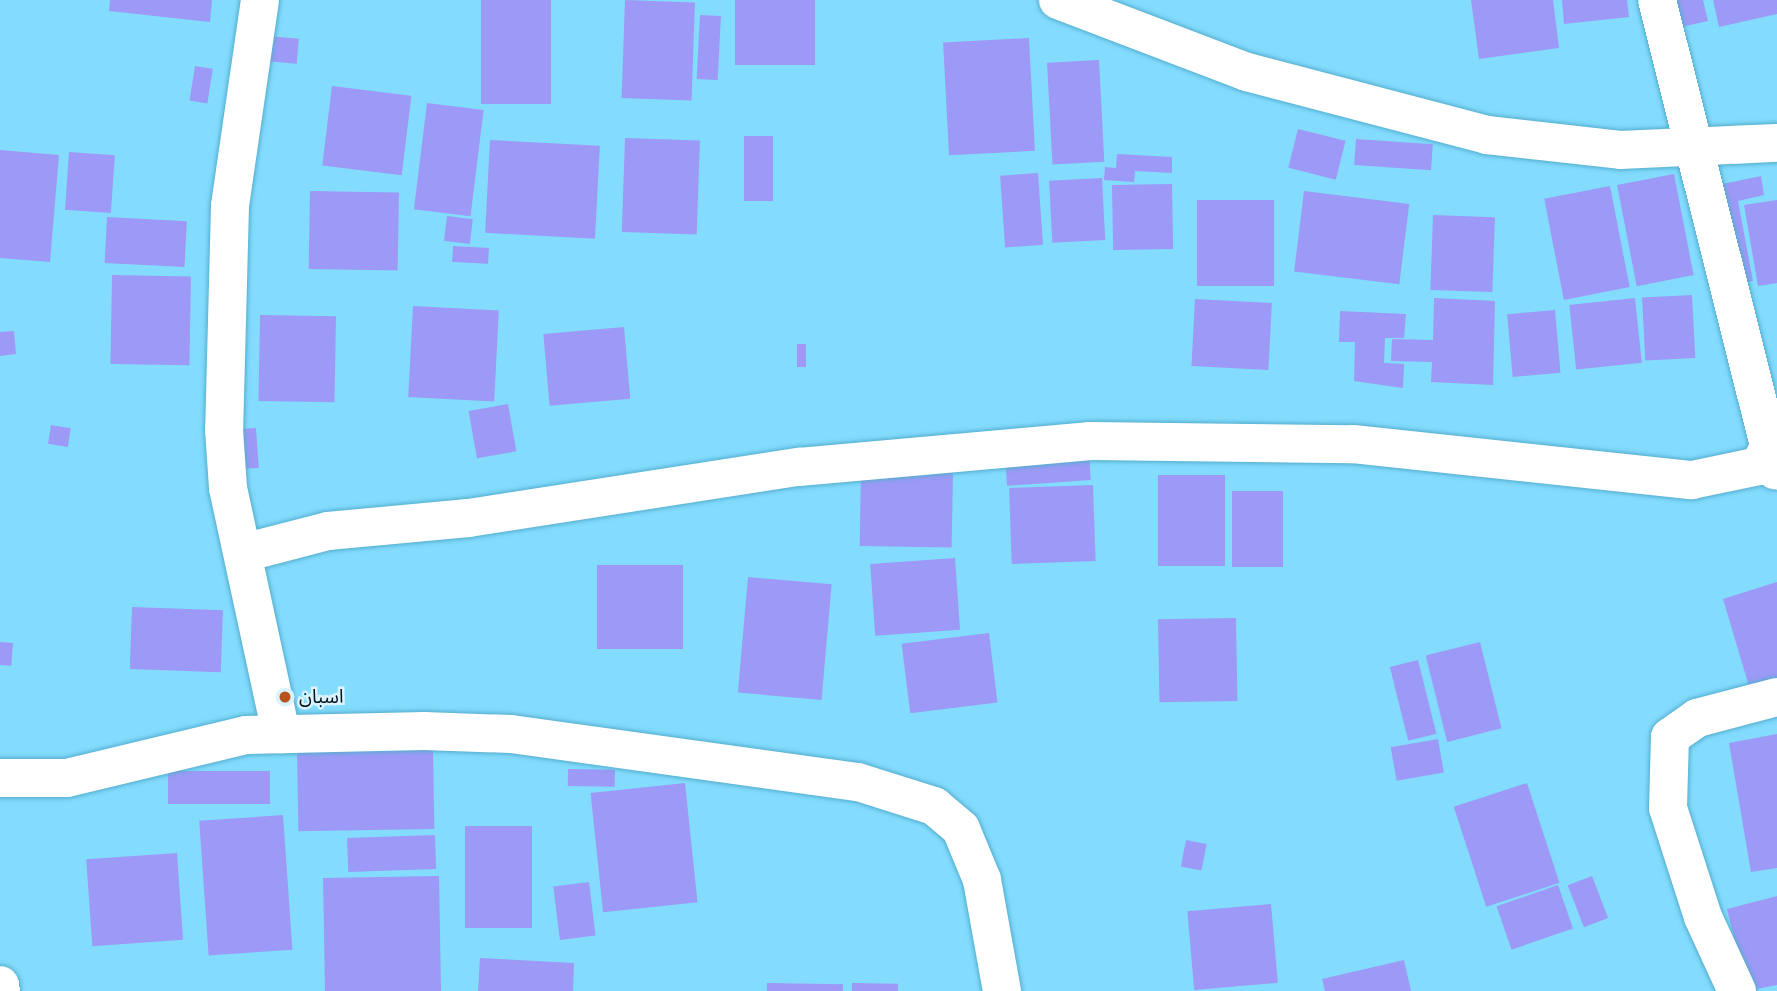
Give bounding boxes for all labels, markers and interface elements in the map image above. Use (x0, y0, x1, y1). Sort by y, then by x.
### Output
place label: اسبان (299, 686, 343, 708)
marker: اسبان (277, 689, 293, 705)

